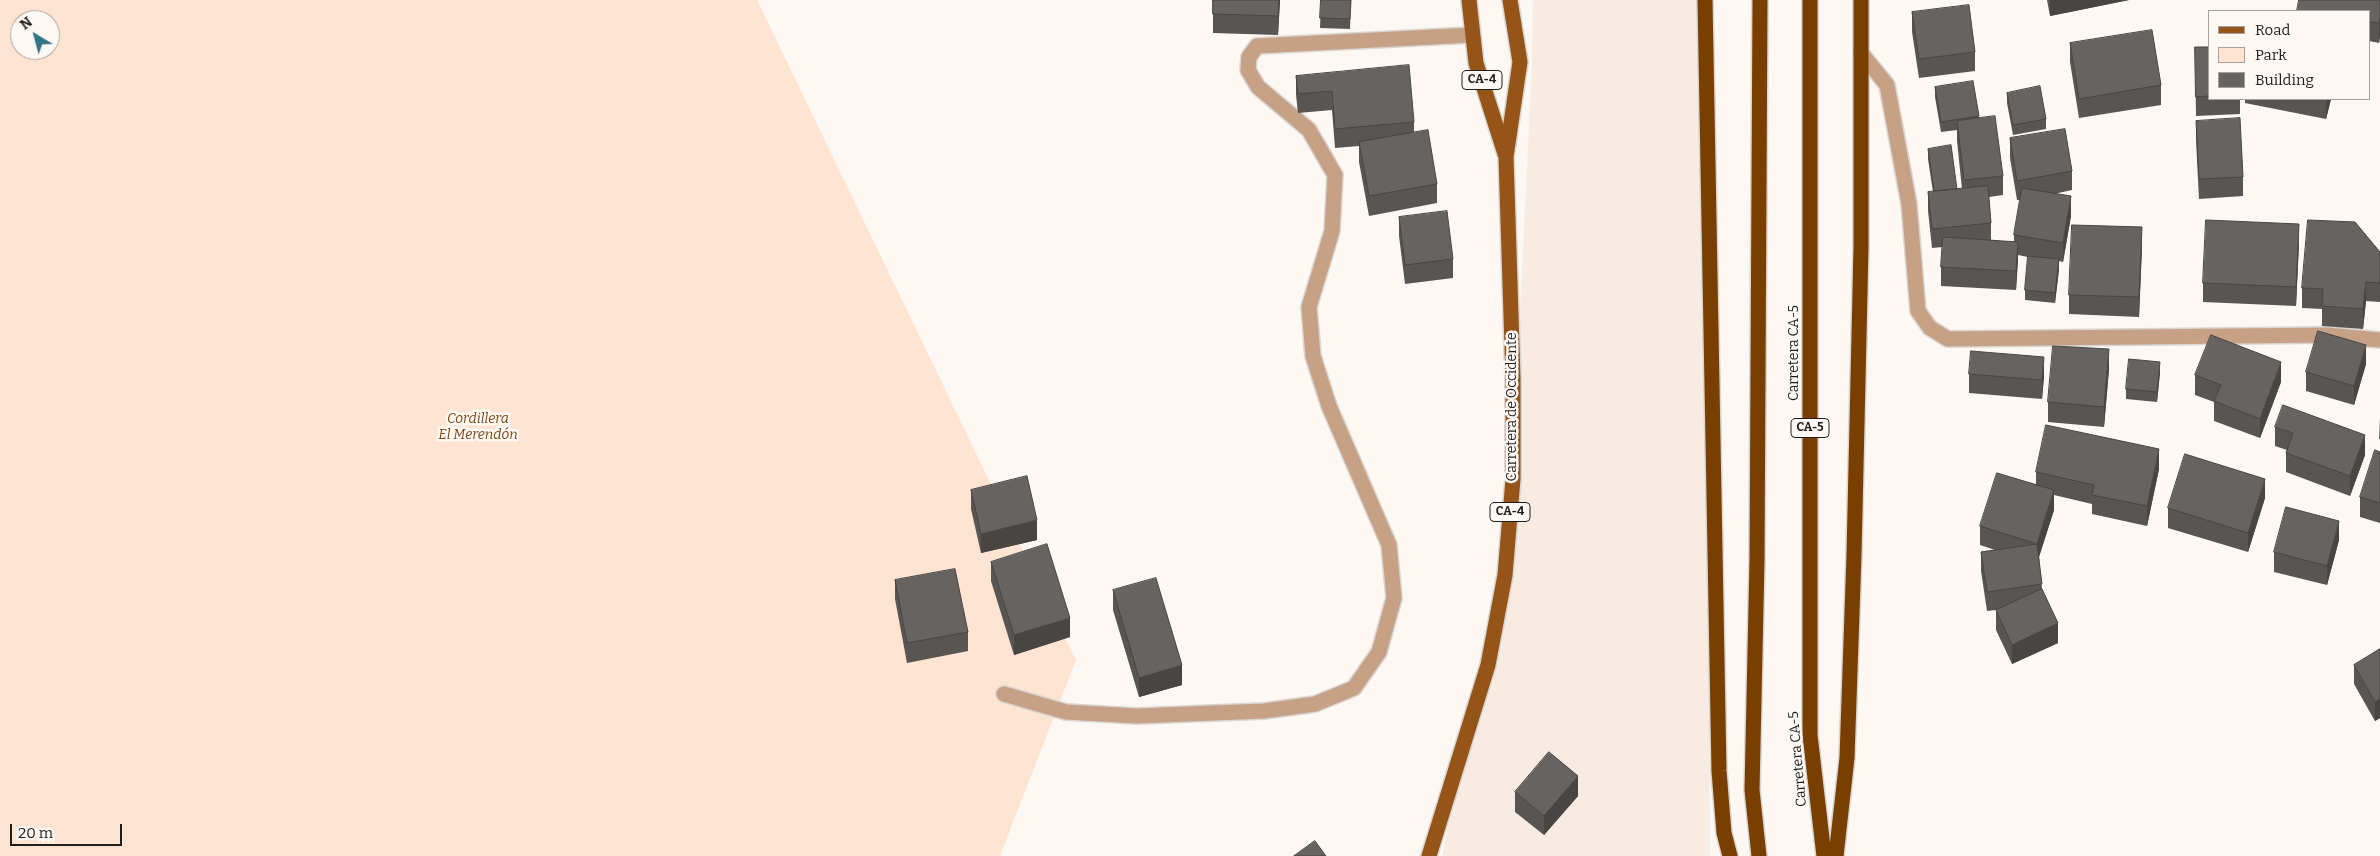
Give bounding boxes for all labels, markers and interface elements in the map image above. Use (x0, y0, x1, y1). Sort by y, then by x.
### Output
north arrow (10, 10, 60, 60)
legend (2208, 10, 2370, 100)
text: N (17, 13, 36, 33)
text: Road (2255, 21, 2290, 39)
text: Park (2255, 46, 2287, 64)
road number: CA-4 (1462, 70, 1502, 90)
text: Building (2255, 71, 2314, 89)
street label: Carretera CA-5 (1786, 305, 1802, 401)
street label: Carretera de Occidente (1504, 332, 1520, 482)
park label: Cordillera El Merendón (438, 411, 518, 444)
road number: CA-5 (1791, 418, 1829, 438)
road number: CA-4 (1490, 502, 1530, 522)
street label: Carretera CA-5 (1785, 710, 1811, 808)
scale bar (12, 814, 125, 846)
text: 20 m (18, 824, 53, 842)

